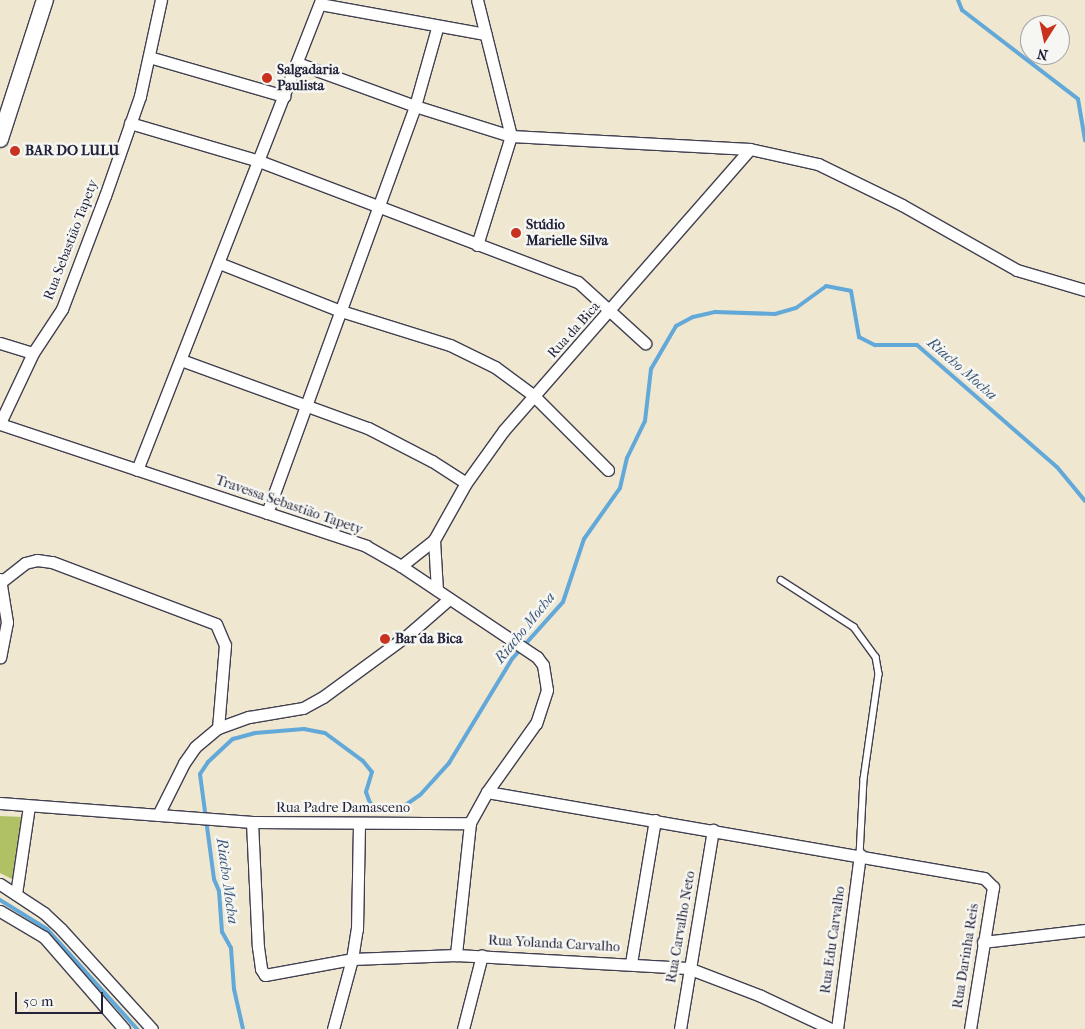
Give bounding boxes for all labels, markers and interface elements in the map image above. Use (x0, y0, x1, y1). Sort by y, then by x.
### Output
north arrow (1020, 15, 1070, 65)
text: N (1036, 45, 1049, 64)
place label: Salgadaria Paulista (277, 62, 339, 94)
marker: Salgadaria Paulista (261, 72, 273, 84)
place label: BAR DO LULU (25, 143, 119, 159)
marker: BAR DO LULU (9, 145, 21, 157)
street label: Rua Sebastião Tapety (40, 177, 102, 303)
place label: Stúdio Marielle Silva (526, 217, 608, 250)
marker: Stúdio Marielle Silva (510, 227, 522, 239)
street label: Rua da Bica (544, 298, 604, 362)
water label: Riacho Mocha (923, 334, 1001, 404)
street label: Travessa Sebastião Tapety (213, 472, 365, 538)
water label: Riacho Mocha (491, 589, 559, 667)
place label: Bar da Bica (395, 631, 462, 647)
marker: Bar da Bica (379, 633, 391, 645)
street label: Rua Padre Damasceno (276, 800, 410, 816)
water label: Riacho Mocha (212, 837, 242, 925)
street label: Rua Carvalho Neto (663, 870, 699, 984)
street label: Rua Edu Carvalho (817, 885, 849, 995)
street label: Rua Darinha Reis (949, 902, 983, 1010)
street label: Rua Yolanda Carvalho (488, 932, 620, 956)
scale bar (18, 982, 105, 1014)
text: 50 m (23, 992, 53, 1010)

